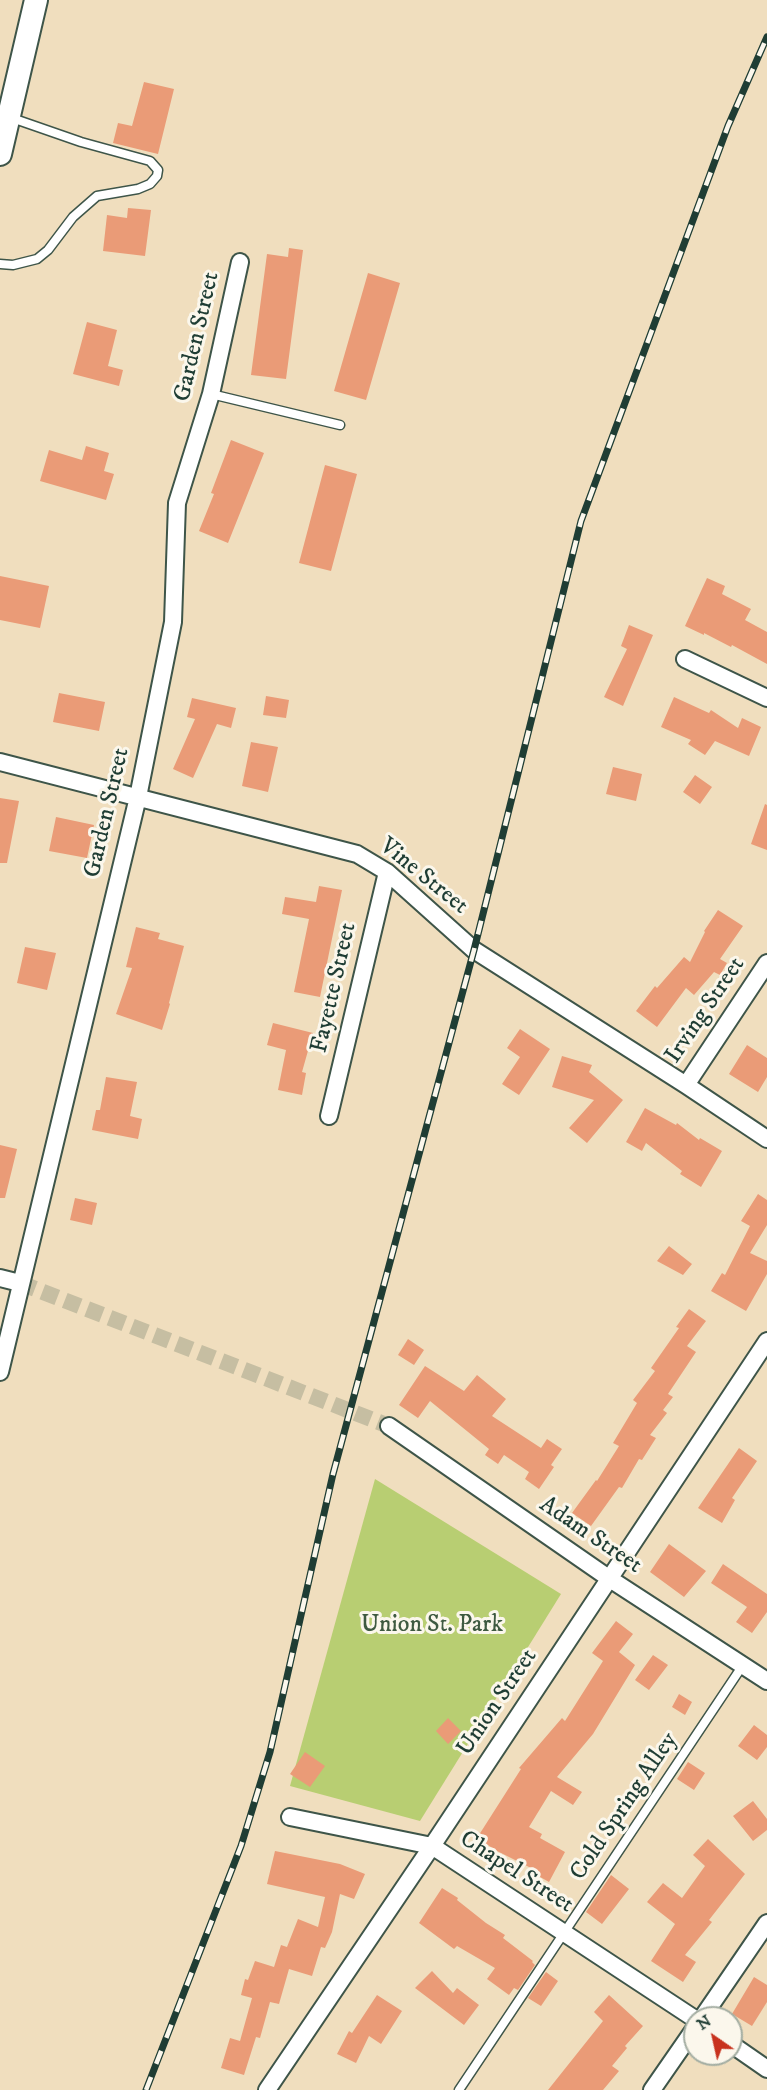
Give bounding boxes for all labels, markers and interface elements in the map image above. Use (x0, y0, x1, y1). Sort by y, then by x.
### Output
street label: Garden Street (169, 269, 227, 405)
street label: Garden Street (79, 745, 137, 881)
street label: Vine Street (373, 833, 473, 921)
street label: Fayette Street (306, 920, 364, 1056)
street label: Irving Street (660, 952, 752, 1070)
street label: Adam Street (533, 1491, 647, 1581)
park label: Union St. Park (361, 1612, 503, 1640)
street label: Union Street (452, 1644, 544, 1762)
street label: Cold Spring Alley (565, 1728, 685, 1886)
street label: Chapel Street (454, 1826, 578, 1920)
north arrow (683, 2006, 743, 2066)
text: N (693, 2011, 715, 2035)

